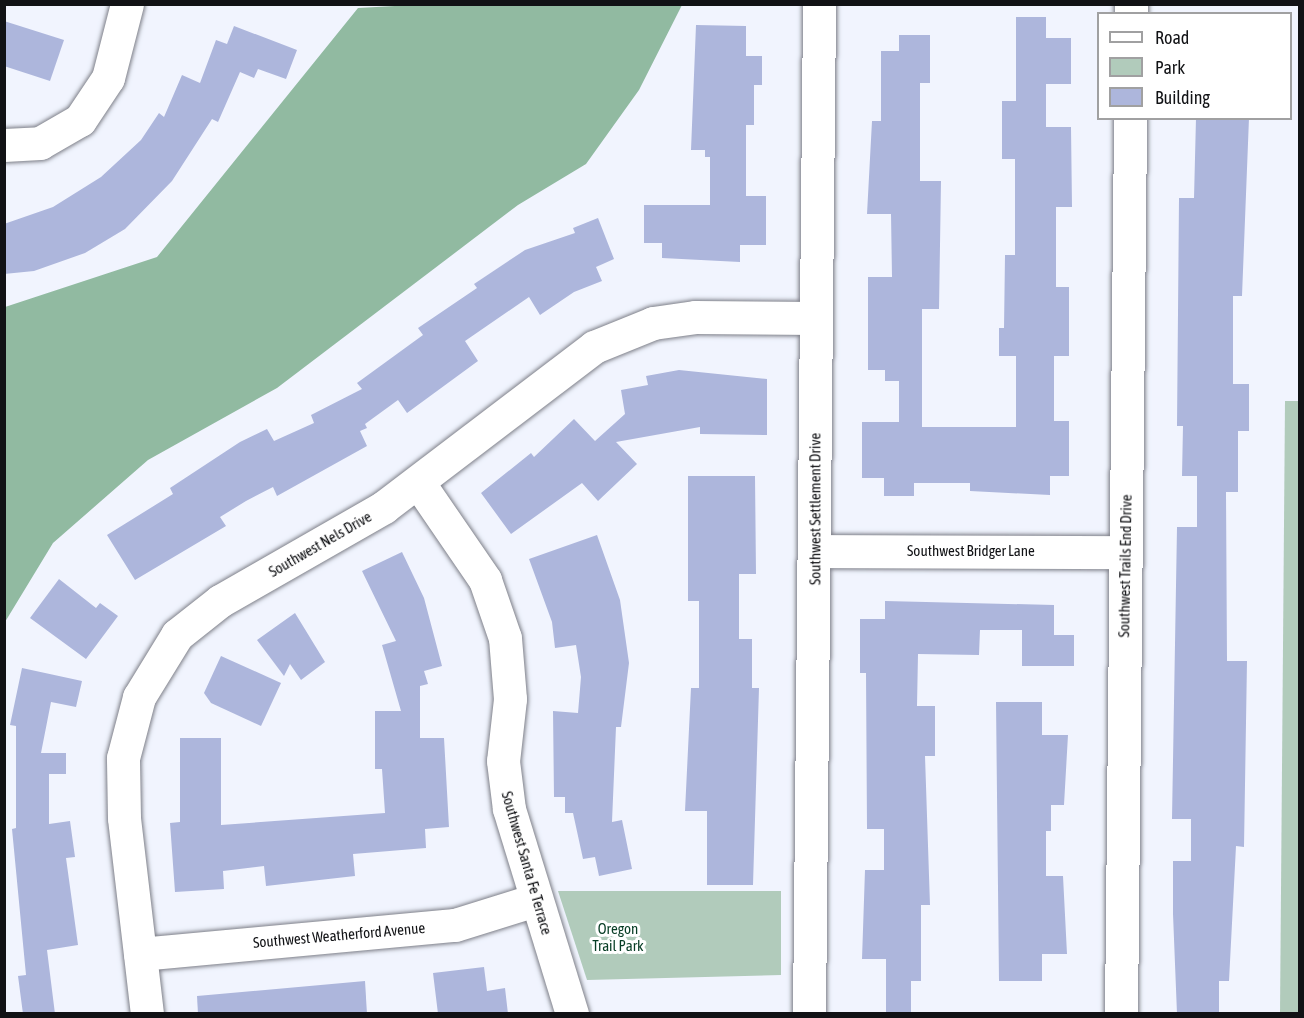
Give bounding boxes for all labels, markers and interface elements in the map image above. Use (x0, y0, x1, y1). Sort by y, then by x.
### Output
legend (1097, 12, 1292, 120)
text: Road (1155, 27, 1189, 48)
text: Park (1155, 57, 1185, 78)
text: Building (1155, 87, 1210, 108)
street label: Southwest Settlement Drive (806, 433, 824, 585)
street label: Southwest Trails End Drive (1115, 494, 1135, 638)
street label: Southwest Nels Drive (265, 507, 375, 581)
street label: Southwest Bridger Lane (907, 542, 1035, 560)
street label: Southwest Santa Fe Terrace (498, 789, 556, 937)
street label: Southwest Weatherford Avenue (252, 919, 426, 951)
park label: Oregon Trail Park (592, 919, 644, 954)

